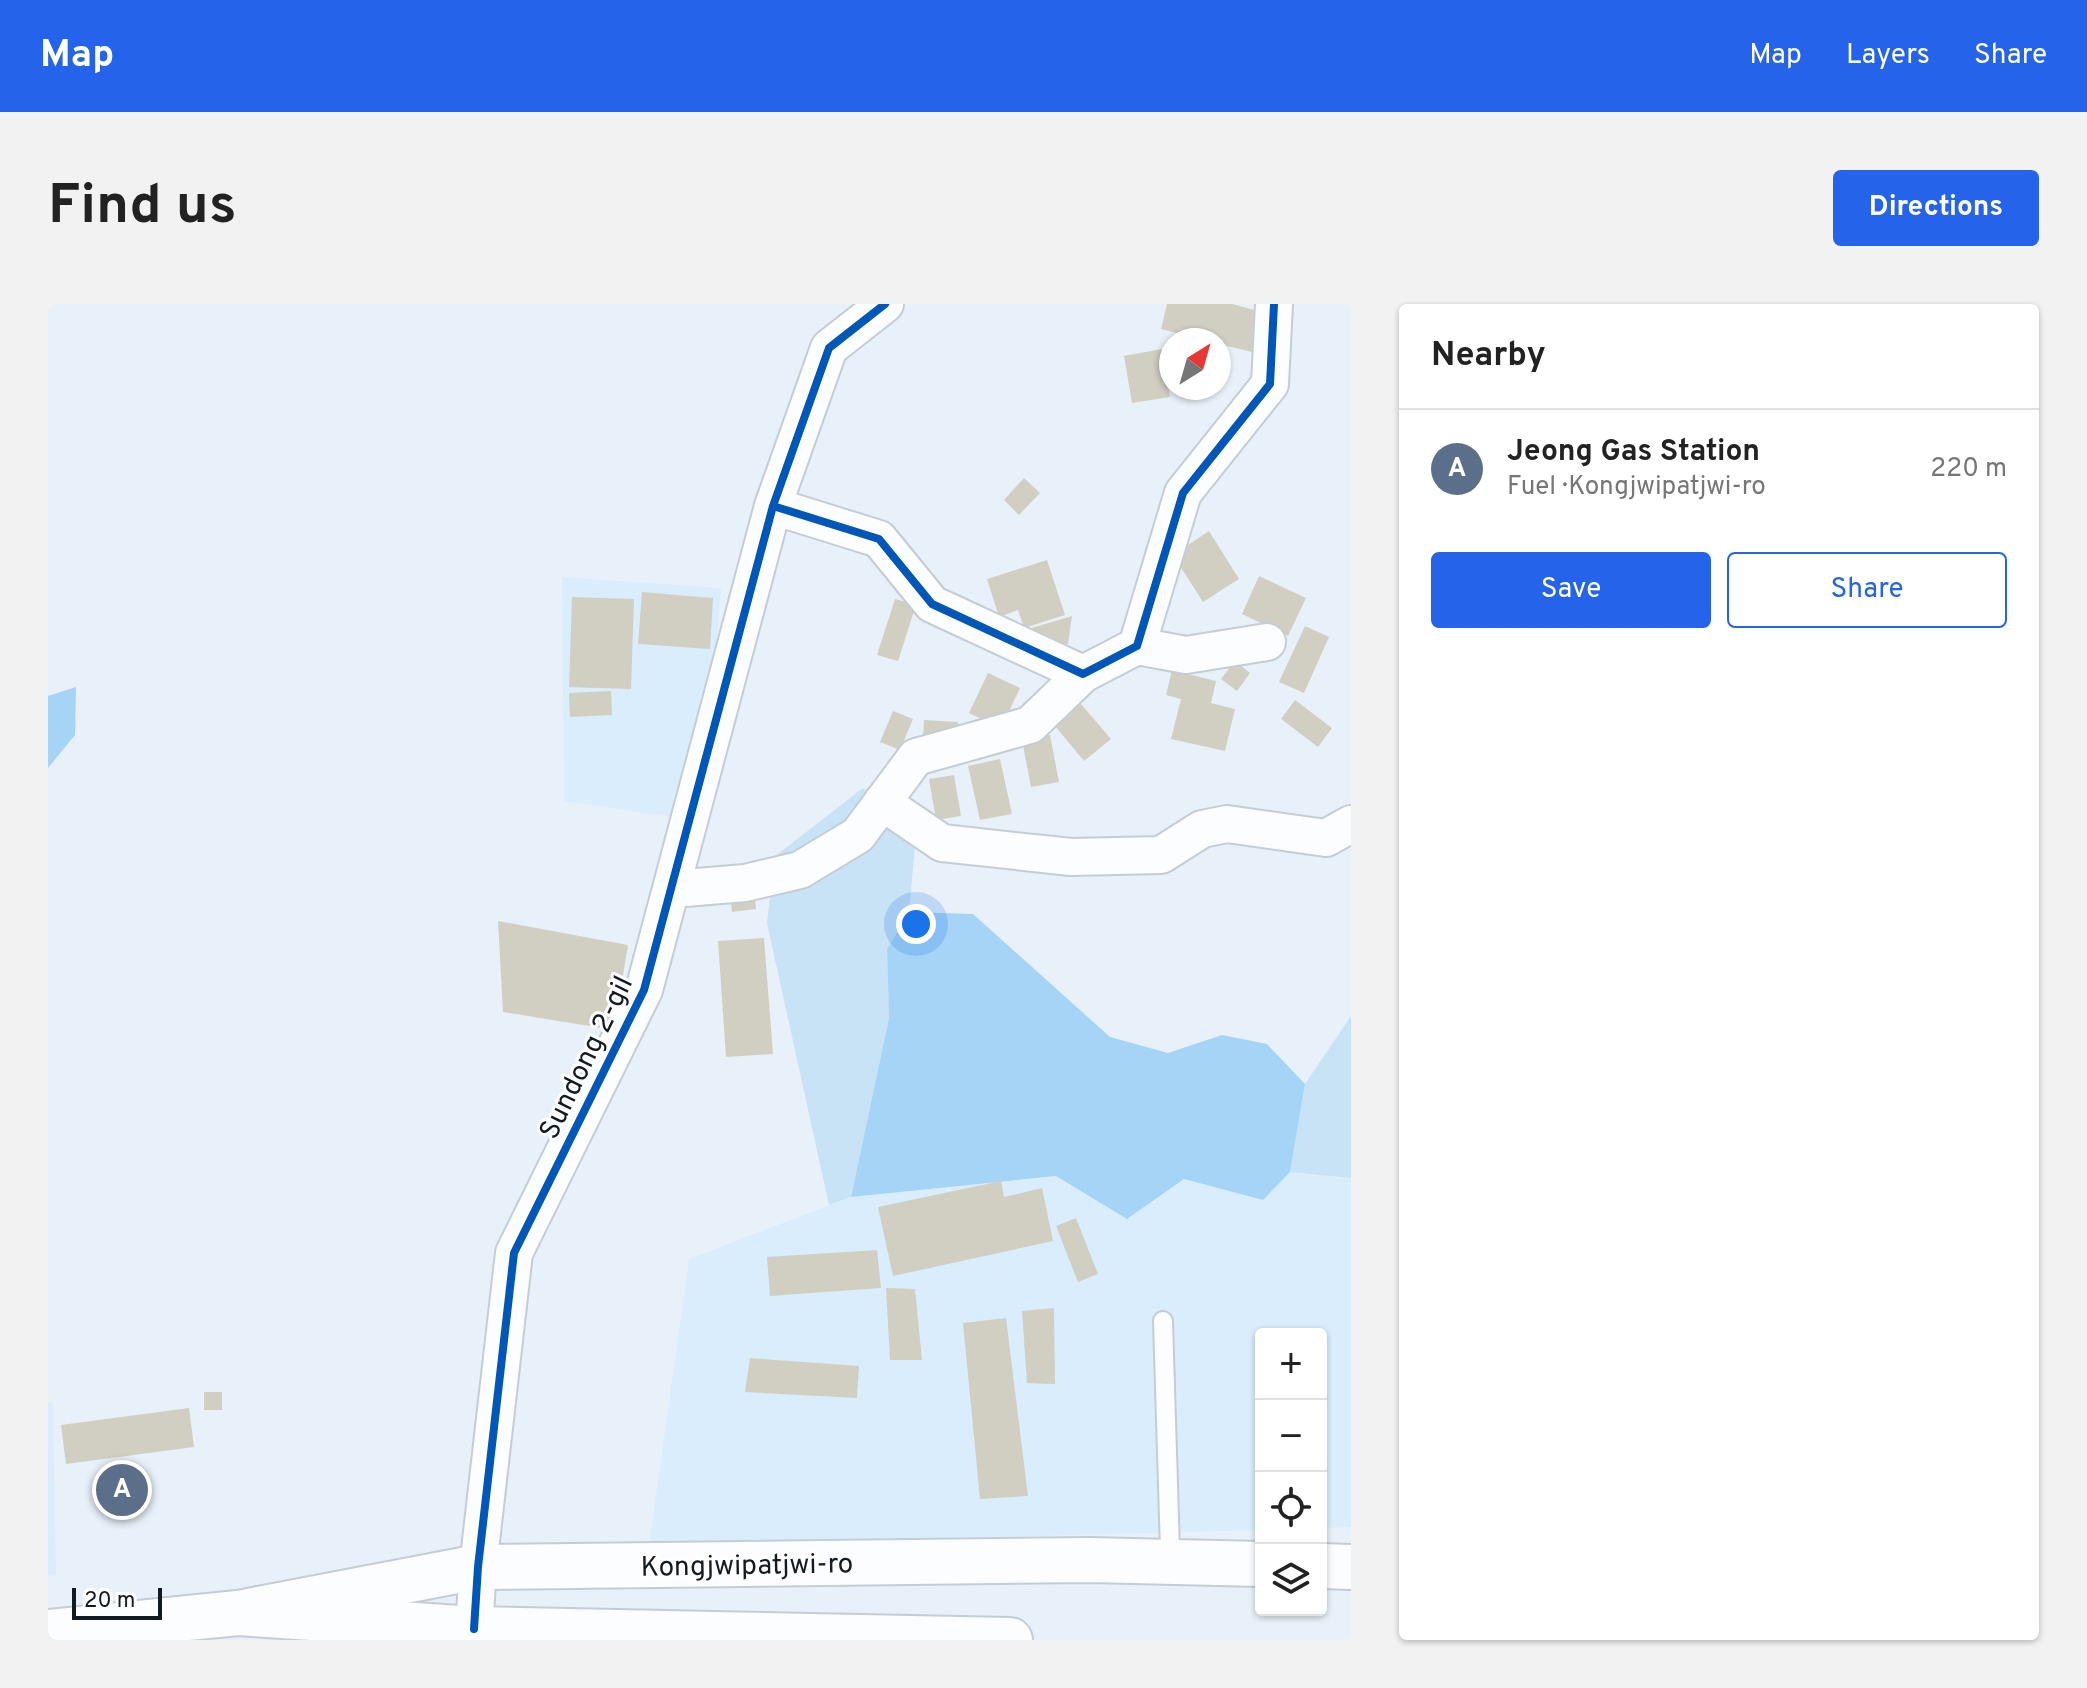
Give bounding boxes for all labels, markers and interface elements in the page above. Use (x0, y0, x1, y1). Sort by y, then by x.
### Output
text: Map (40, 32, 114, 81)
text: Map (1749, 38, 1802, 74)
text: Layers (1846, 38, 1930, 74)
text: Share (1974, 38, 2047, 74)
button: Directions (1833, 170, 2039, 246)
text: Find us (48, 173, 237, 243)
north arrow (1159, 328, 1231, 400)
text: Nearby (1431, 335, 1546, 378)
text: Jeong Gas Station (1507, 434, 1760, 471)
text: A (1448, 453, 1466, 486)
text: 220 m (1930, 453, 2007, 486)
text: Fuel · Kongjwipatjwi-ro (1507, 471, 1766, 504)
button: Save (1431, 552, 1711, 628)
button: Share (1727, 552, 2007, 628)
your location (896, 904, 936, 944)
street label: Sundong 2-gil (533, 971, 643, 1146)
map controls (1255, 1328, 1327, 1616)
button: + (1255, 1328, 1327, 1400)
button: − (1255, 1400, 1327, 1472)
pin: A (96, 1460, 148, 1520)
button: locate (1255, 1472, 1327, 1544)
button: layers (1255, 1544, 1327, 1616)
street label: Kongjwipatjwi-ro (640, 1547, 854, 1587)
scale bar (72, 1584, 162, 1620)
text: 20 m (84, 1588, 135, 1615)

